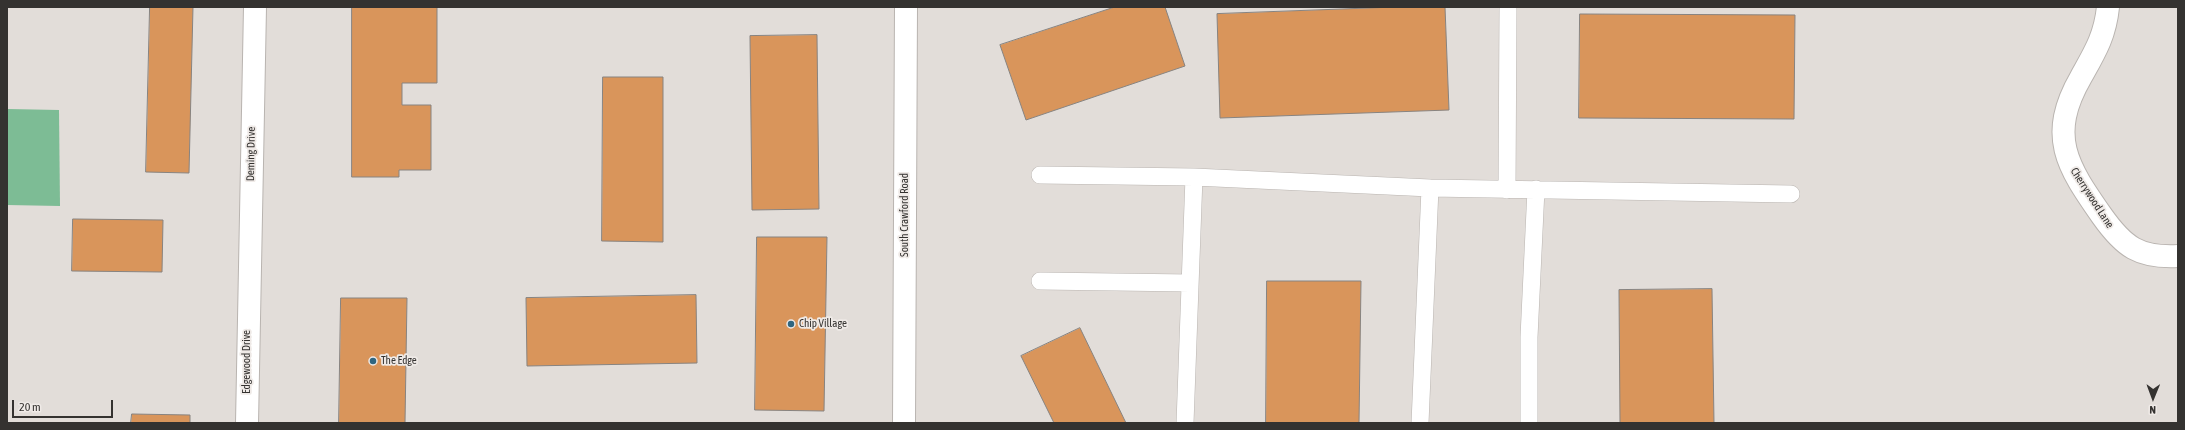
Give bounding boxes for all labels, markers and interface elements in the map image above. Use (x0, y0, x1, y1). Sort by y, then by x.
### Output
street label: Deming Drive (244, 127, 258, 181)
street label: Cherrywood Lane (2068, 165, 2116, 231)
street label: South Crawford Road (898, 173, 912, 257)
place label: Chip Village (799, 317, 847, 331)
marker: Chip Village (786, 319, 796, 329)
street label: Edgewood Drive (240, 330, 254, 394)
place label: The Edge (381, 354, 417, 368)
marker: The Edge (368, 356, 378, 366)
north arrow (2133, 378, 2173, 418)
scale bar (14, 392, 115, 418)
text: 20 m (19, 400, 41, 414)
text: N (2149, 404, 2156, 416)

